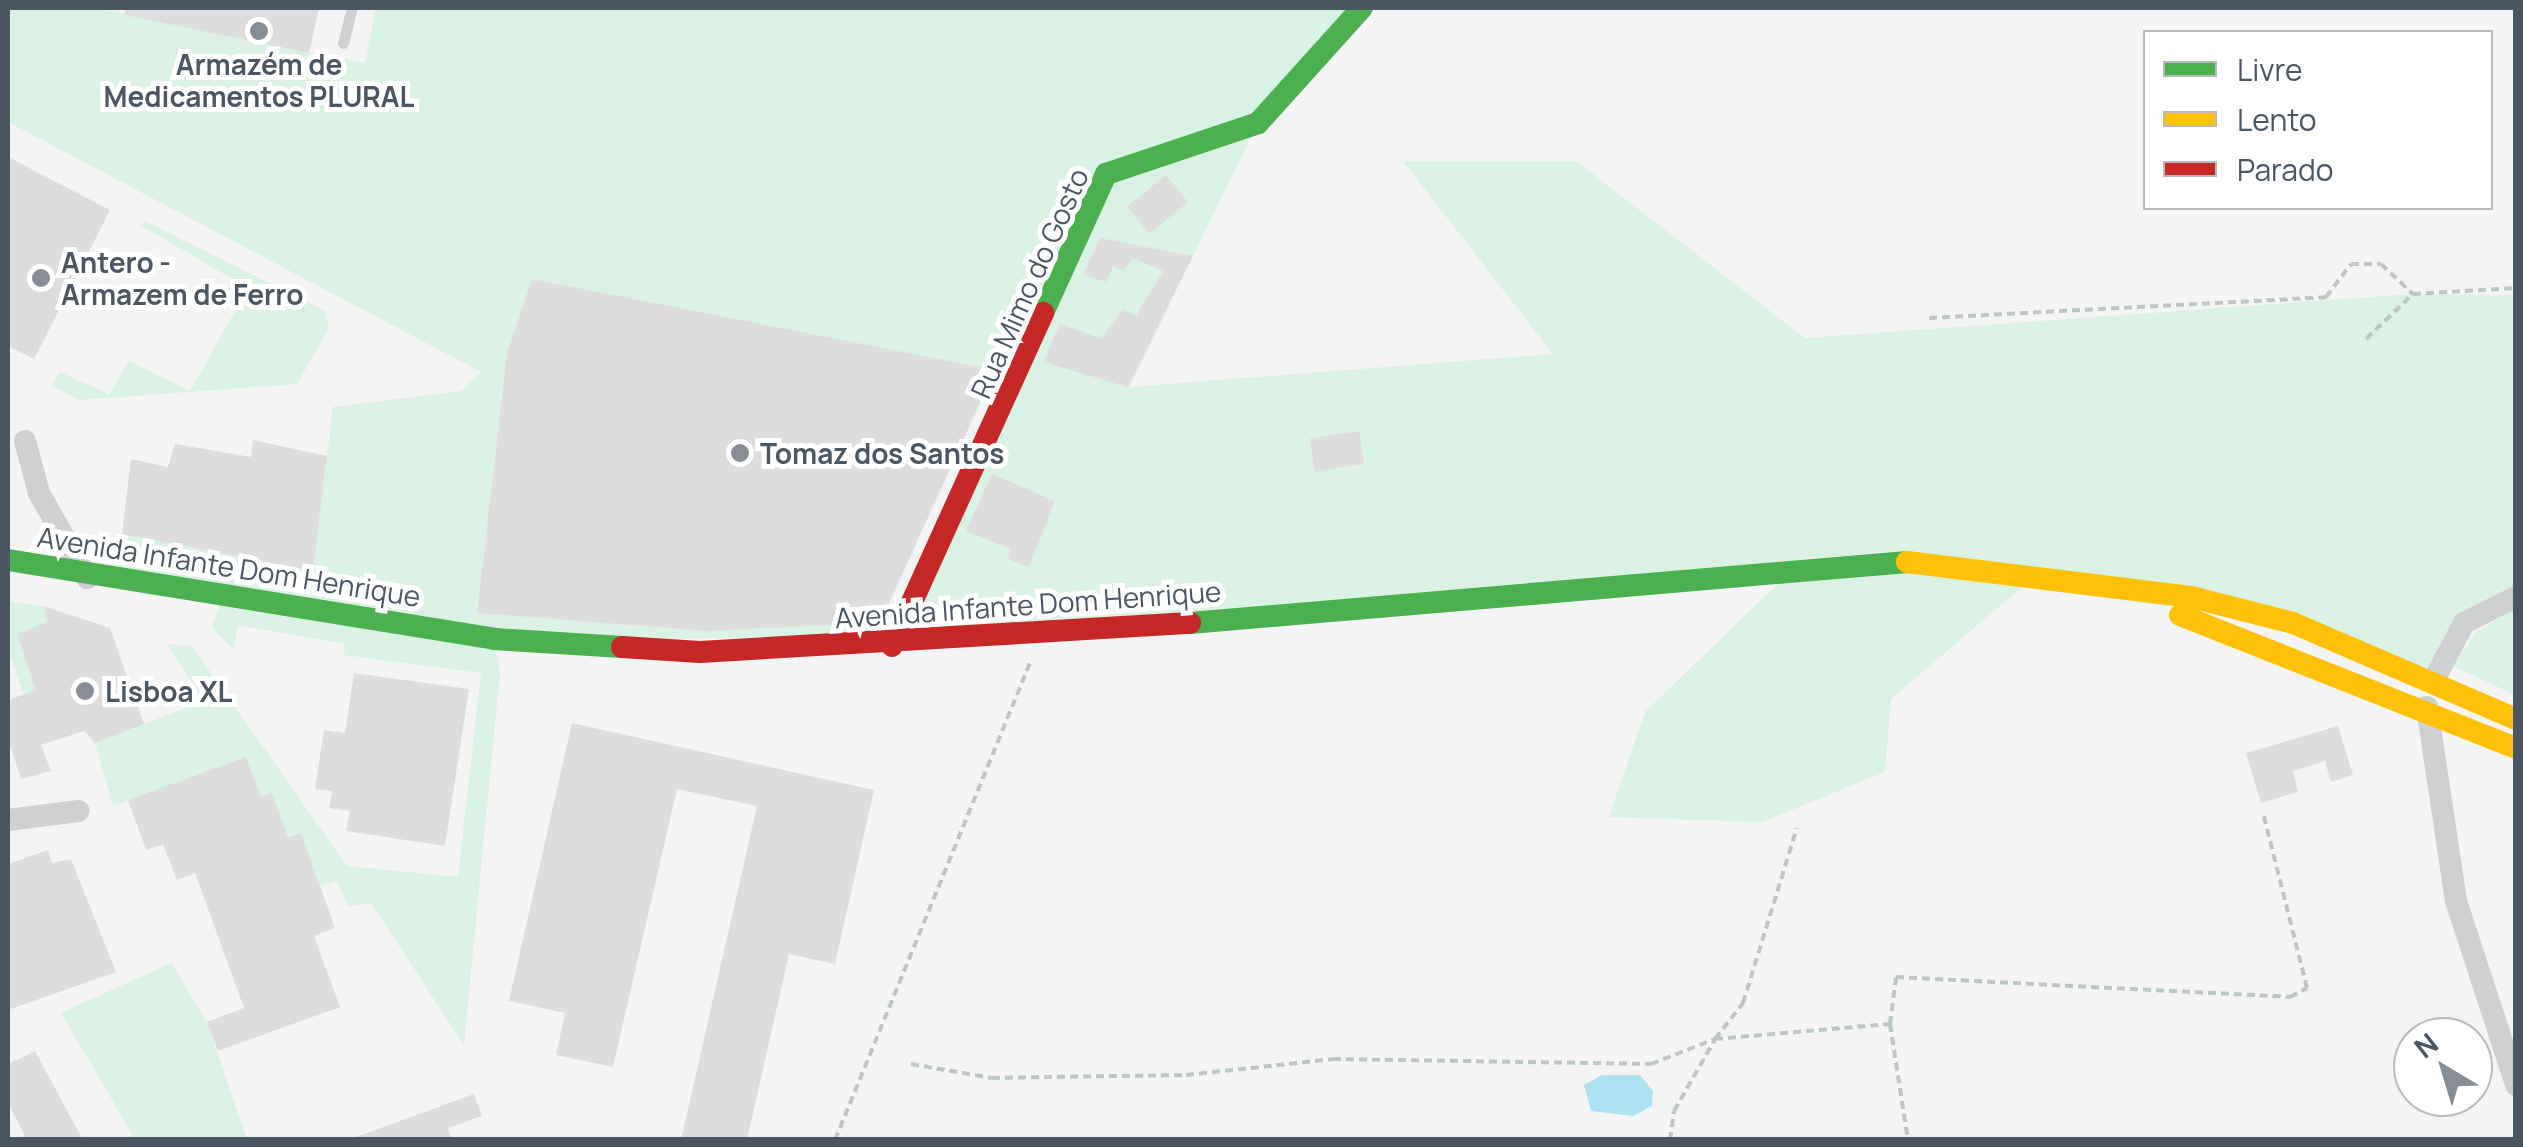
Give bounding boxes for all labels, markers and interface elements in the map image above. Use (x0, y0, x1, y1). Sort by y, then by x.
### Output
marker: Armazém de Medicamentos PLURAL (248, 20, 270, 42)
legend (2143, 30, 2493, 210)
place label: Armazém de Medicamentos PLURAL (103, 47, 415, 113)
text: Livre (2237, 49, 2303, 90)
text: Lento (2237, 99, 2316, 140)
text: Parado (2237, 149, 2334, 190)
street label: Rua Mimo do Gosto (963, 163, 1095, 403)
place label: Antero - Armazem de Ferro (61, 245, 303, 311)
marker: Antero - Armazem de Ferro (30, 267, 52, 289)
place label: Tomaz dos Santos (760, 436, 1004, 470)
marker: Tomaz dos Santos (729, 442, 751, 464)
street label: Avenida Infante Dom Henrique (35, 519, 423, 613)
street label: Avenida Infante Dom Henrique (834, 574, 1222, 634)
place label: Lisboa XL (105, 674, 233, 708)
marker: Lisboa XL (74, 680, 96, 702)
north arrow (2393, 1017, 2493, 1117)
text: N (2406, 1024, 2445, 1066)

